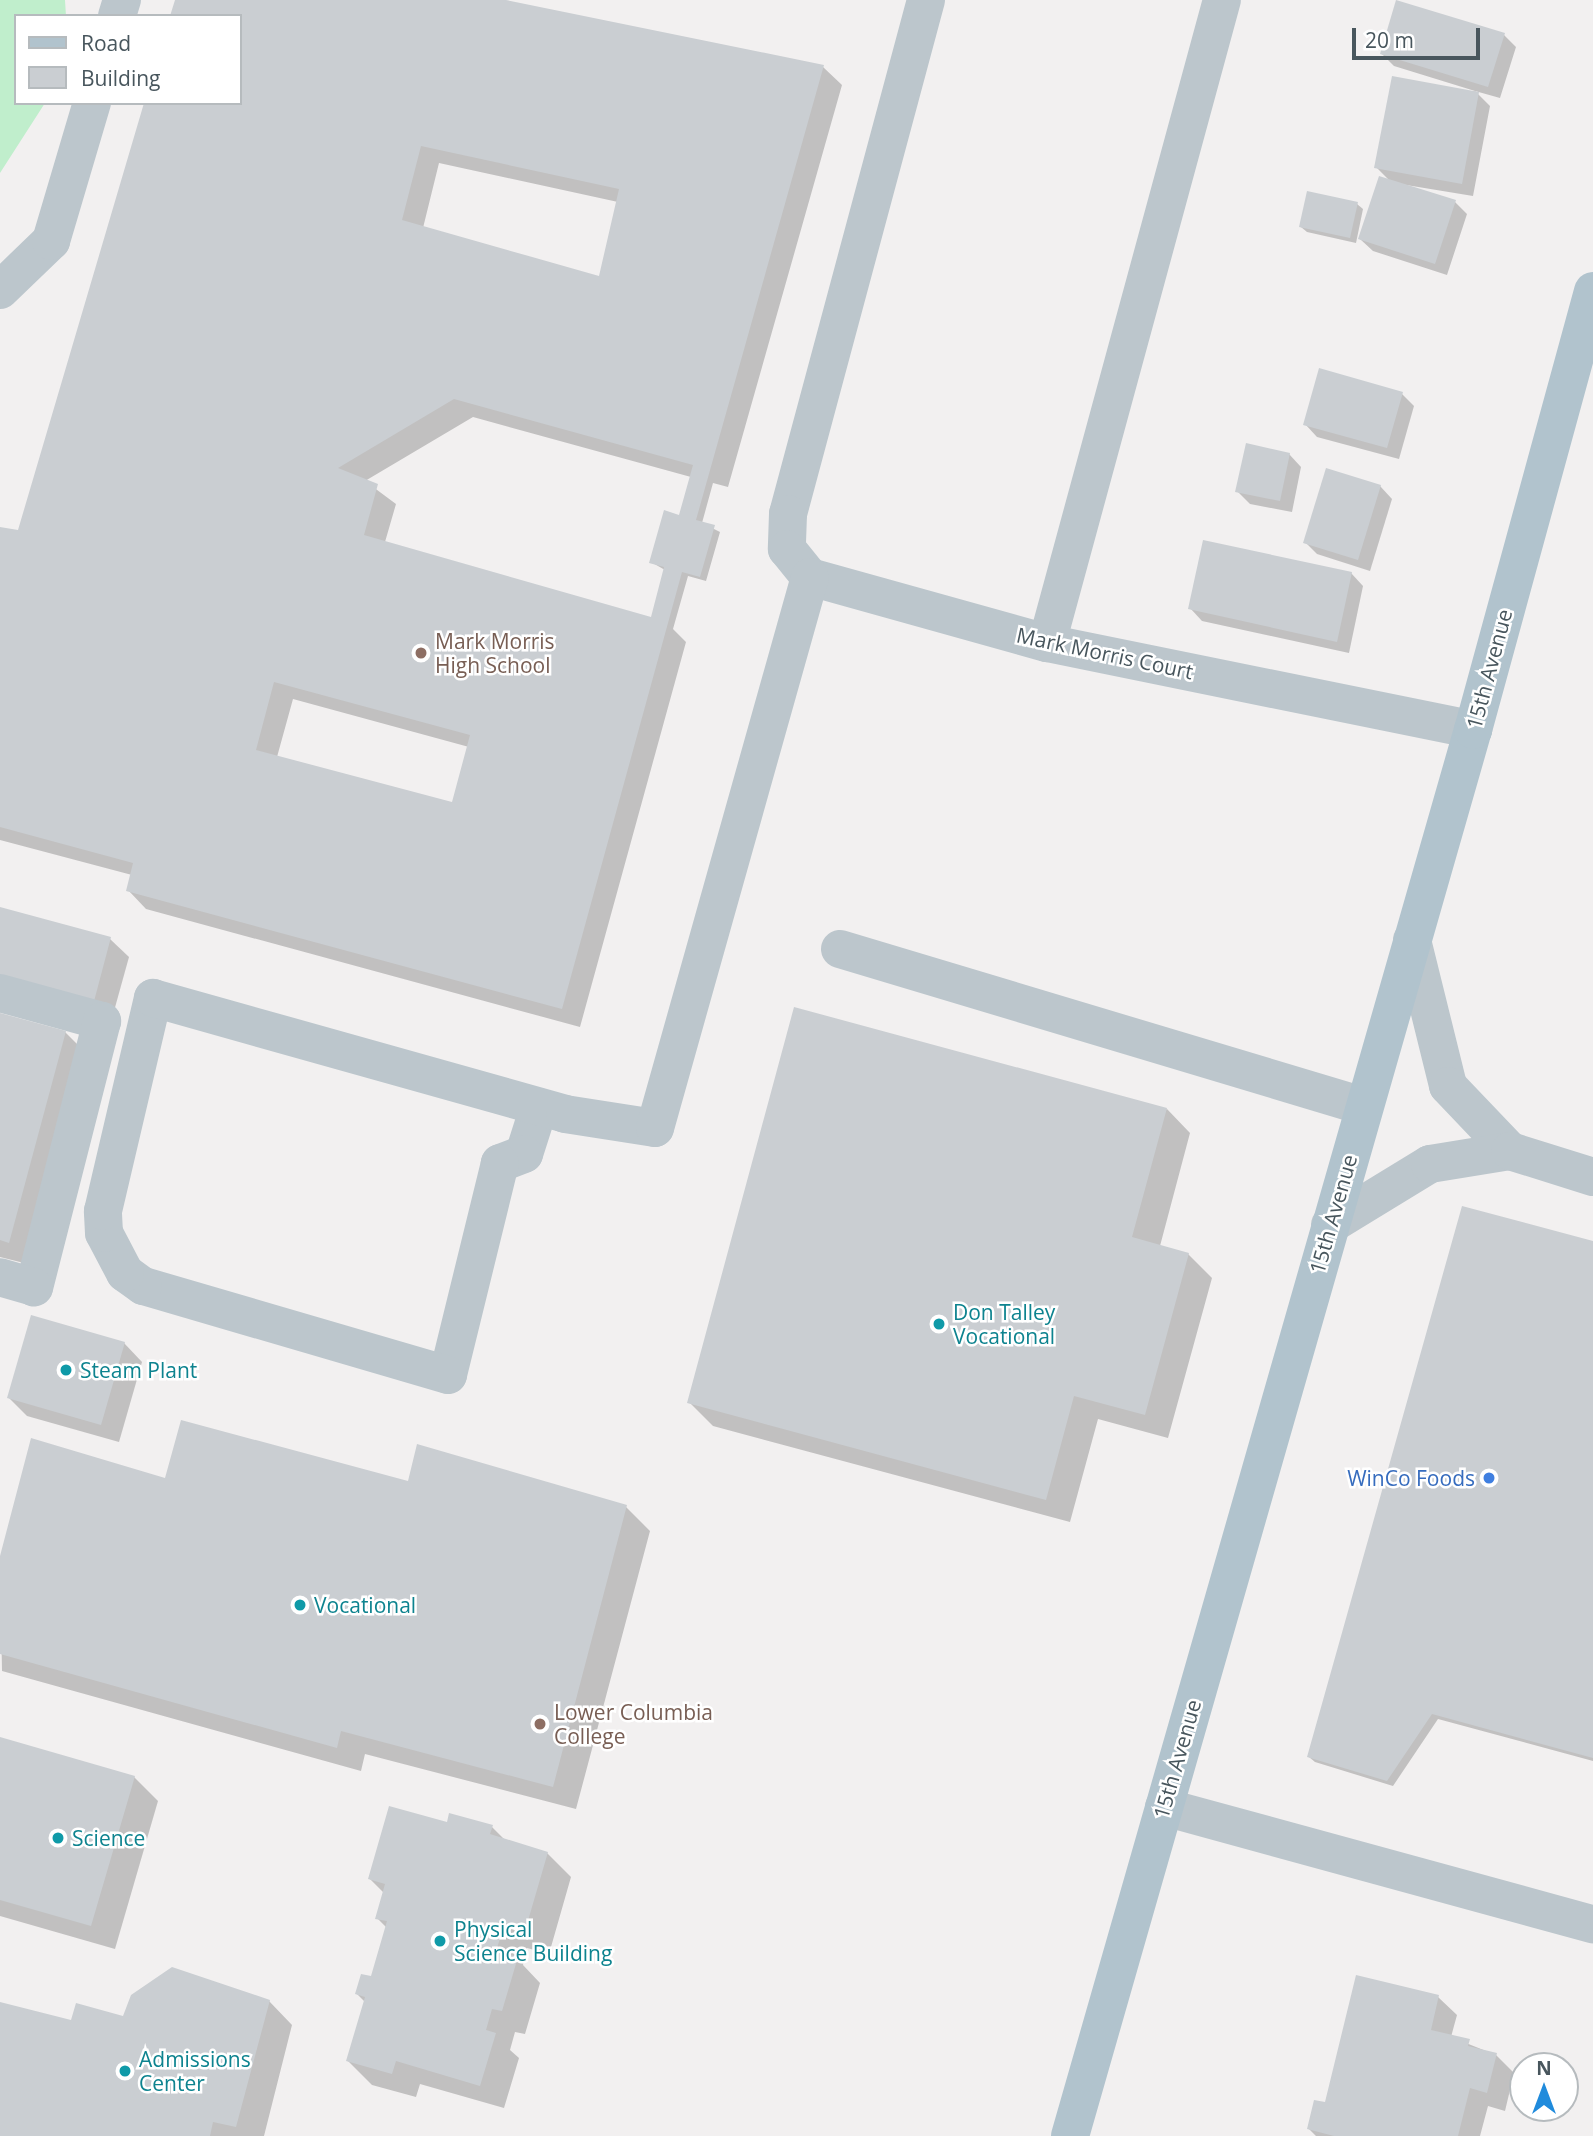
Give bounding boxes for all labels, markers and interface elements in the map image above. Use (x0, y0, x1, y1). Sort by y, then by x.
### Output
legend (14, 14, 242, 105)
scale bar (1355, 14, 1483, 58)
text: 20 m (1365, 26, 1414, 54)
text: Road (81, 29, 131, 57)
text: Building (81, 64, 160, 92)
street label: 15th Avenue (1461, 606, 1517, 732)
street label: Mark Morris Court (1014, 622, 1196, 684)
place label: Mark Morris High School (435, 628, 555, 678)
marker: Mark Morris High School (413, 645, 429, 661)
street label: 15th Avenue (1304, 1151, 1362, 1277)
place label: Don Talley Vocational (953, 1299, 1055, 1349)
marker: Don Talley Vocational (931, 1316, 947, 1332)
place label: Steam Plant (80, 1357, 197, 1383)
marker: Steam Plant (58, 1362, 74, 1378)
place label: WinCo Foods (1347, 1465, 1475, 1491)
marker: WinCo Foods (1481, 1470, 1497, 1486)
place label: Vocational (314, 1592, 416, 1618)
marker: Vocational (292, 1597, 308, 1613)
street label: 15th Avenue (1148, 1696, 1206, 1822)
place label: Lower Columbia College (554, 1699, 713, 1749)
marker: Lower Columbia College (532, 1716, 548, 1732)
place label: Science (72, 1825, 145, 1851)
marker: Science (50, 1830, 66, 1846)
place label: Physical Science Building (454, 1916, 612, 1966)
marker: Physical Science Building (432, 1933, 448, 1949)
place label: Admissions Center (139, 2046, 251, 2096)
north arrow (1509, 2052, 1579, 2122)
text: N (1536, 2055, 1552, 2081)
marker: Admissions Center (117, 2063, 133, 2079)

